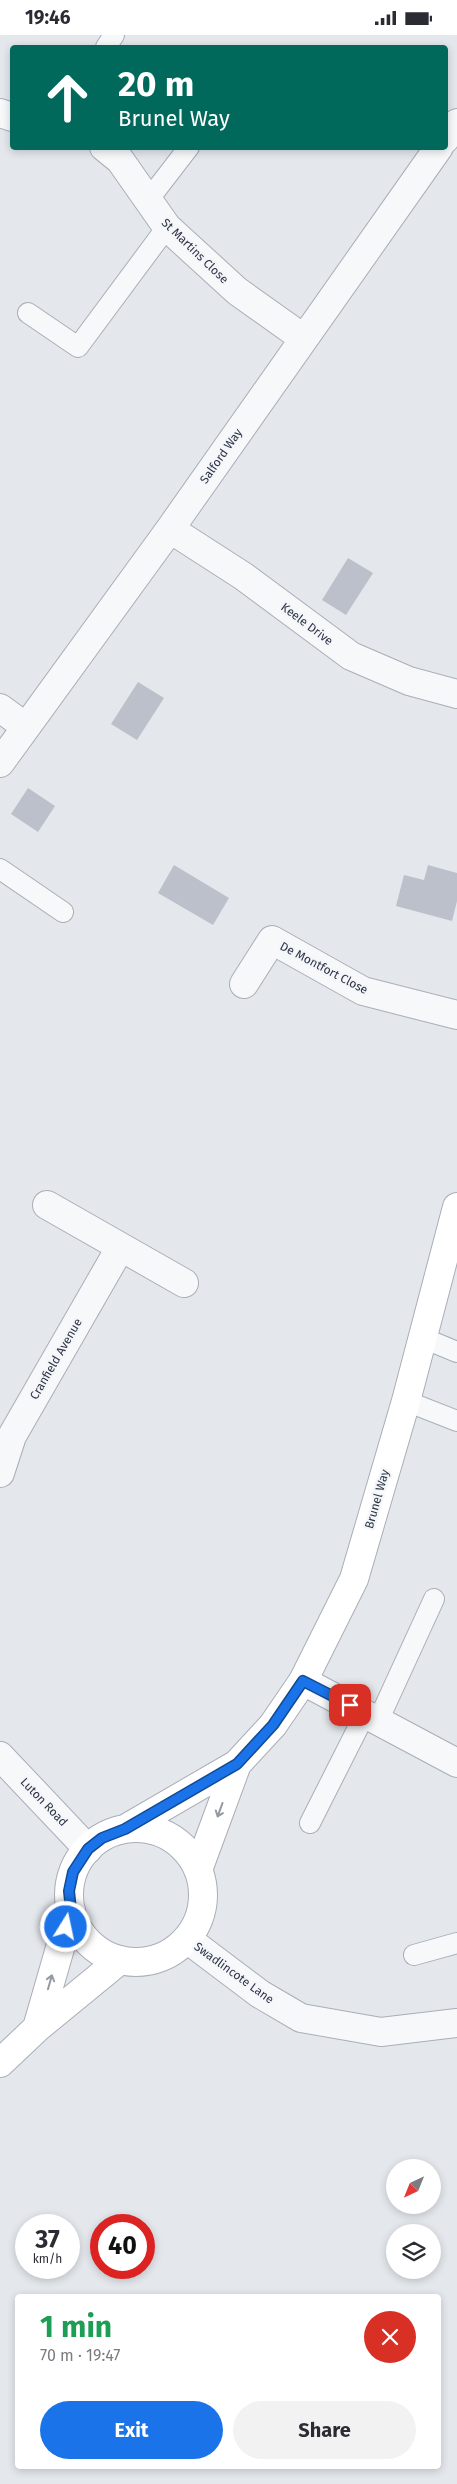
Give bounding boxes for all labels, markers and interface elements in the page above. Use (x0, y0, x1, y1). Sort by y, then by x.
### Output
text: 19:46 (25, 6, 70, 29)
text: 20 m (118, 63, 194, 105)
icon: ahead (35, 65, 100, 130)
text: Brunel Way (118, 105, 230, 132)
street label: St Martins Close (159, 216, 231, 286)
street label: Salford Way (197, 426, 245, 486)
street label: Keele Drive (278, 600, 336, 648)
street label: De Montfort Close (278, 939, 370, 997)
street label: Cranfield Avenue (27, 1316, 85, 1402)
street label: Brunel Way (362, 1468, 392, 1530)
pin (329, 1684, 371, 1726)
icon: arrive (336, 1691, 364, 1719)
street label: Luton Road (17, 1775, 71, 1829)
one-way arrow (215, 1801, 224, 1817)
position arrow (39, 1900, 91, 1952)
street label: Swadlincote Lane (191, 1939, 277, 2007)
one-way arrow (46, 1974, 56, 1990)
north arrow (386, 2159, 441, 2214)
map controls (386, 2159, 441, 2279)
speed limit sign: 40 (90, 2214, 155, 2279)
button: layers (386, 2224, 441, 2279)
text: 37 (35, 2225, 60, 2255)
text: km/h (33, 2252, 62, 2266)
text: 1 min (40, 2309, 112, 2345)
button: close (364, 2311, 416, 2363)
text: 70 m · 19:47 (40, 2346, 120, 2365)
button: Exit (40, 2401, 223, 2459)
button: Share (233, 2401, 416, 2459)

